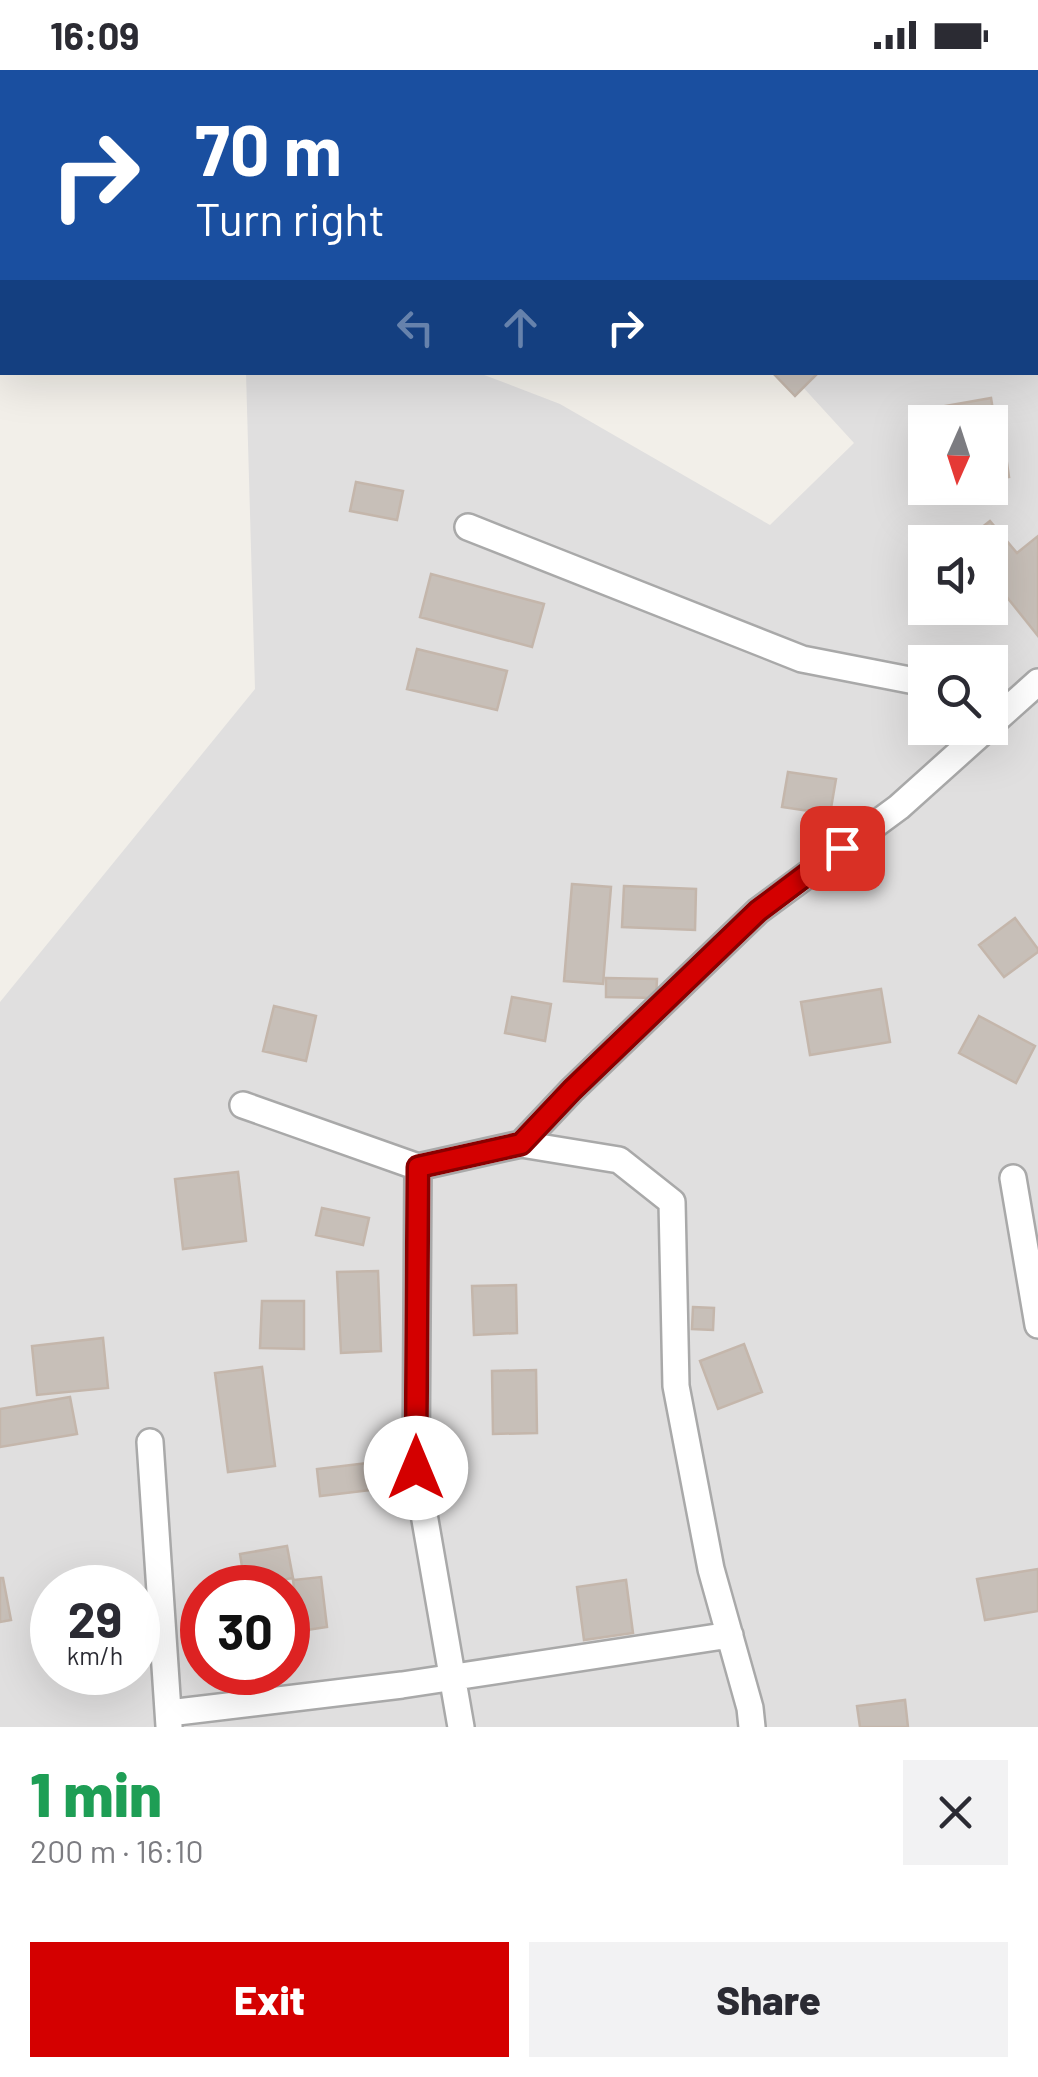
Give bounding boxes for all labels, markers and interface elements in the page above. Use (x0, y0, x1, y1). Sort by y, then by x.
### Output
text: 16:09 (50, 12, 140, 58)
text: 70 m (195, 106, 342, 190)
icon: right (30, 110, 160, 240)
text: Turn right (195, 191, 385, 245)
icon: left (388, 300, 443, 355)
icon: ahead (493, 300, 548, 355)
icon: right (598, 300, 653, 355)
north arrow (908, 405, 1008, 505)
map controls (908, 405, 1008, 745)
button: sound (908, 525, 1008, 625)
button: search (908, 645, 1008, 745)
pin (800, 806, 885, 891)
icon: arrive (815, 821, 870, 876)
position arrow (364, 1416, 468, 1520)
speed limit sign: 30 (180, 1565, 310, 1695)
text: 29 (68, 1588, 122, 1648)
text: km/h (67, 1640, 123, 1670)
text: 1 min (30, 1757, 162, 1829)
button: close (903, 1760, 1008, 1865)
text: 200 m · 16:10 (30, 1831, 204, 1869)
button: Exit (30, 1942, 509, 2057)
button: Share (529, 1942, 1008, 2057)

